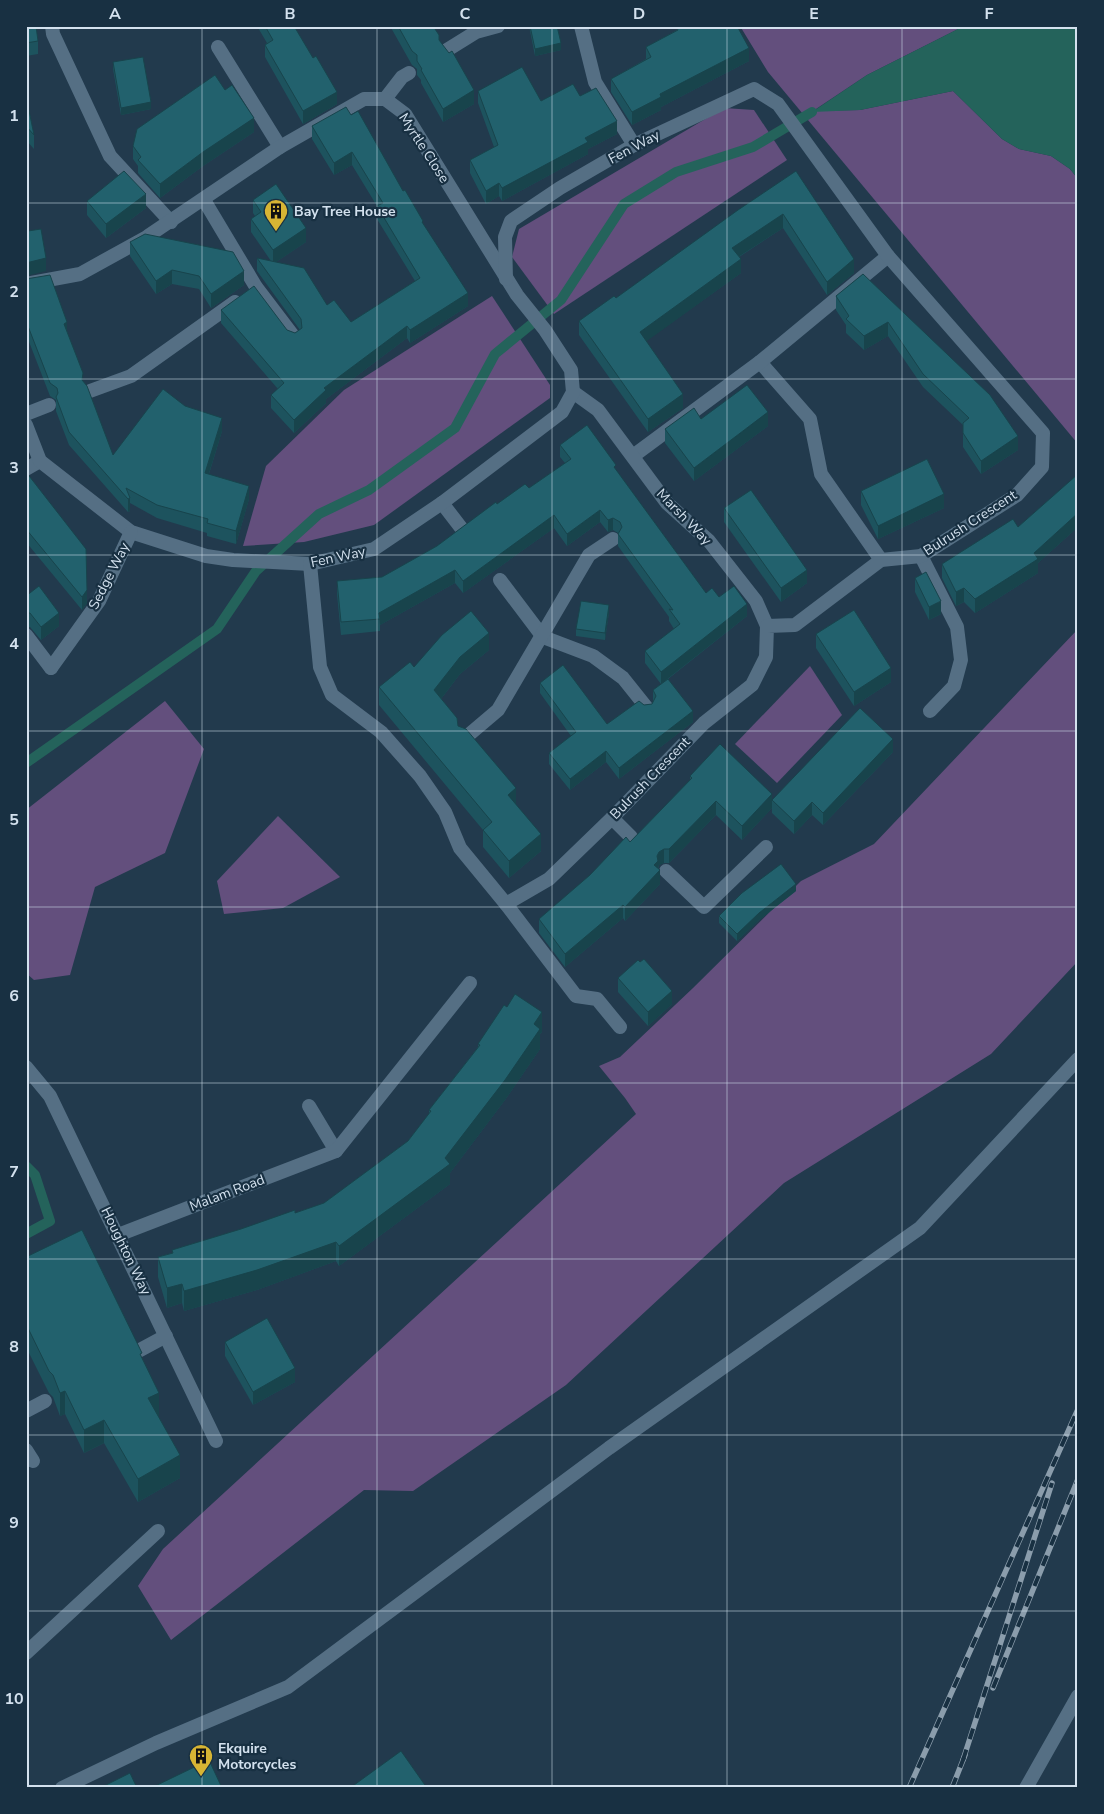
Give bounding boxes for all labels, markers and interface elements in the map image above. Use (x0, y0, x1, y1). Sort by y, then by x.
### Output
text: A (109, 3, 121, 25)
text: B (284, 3, 296, 25)
text: C (460, 3, 471, 25)
text: D (633, 3, 645, 25)
text: E (809, 3, 819, 25)
text: F (985, 3, 994, 25)
text: 1 (9, 105, 19, 127)
street label: Myrtle Close (394, 109, 454, 187)
street label: Fen Way (605, 125, 664, 168)
building icon: Bay Tree House (263, 198, 289, 232)
place label: Bay Tree House (294, 202, 396, 221)
text: 2 (9, 281, 19, 303)
text: 3 (9, 457, 19, 479)
street label: Marsh Way (652, 485, 716, 550)
street label: Bulrush Crescent (920, 486, 1020, 560)
street label: Sedge Way (84, 539, 134, 613)
street label: Fen Way (309, 542, 368, 572)
text: 4 (9, 633, 19, 655)
street label: Bulrush Crescent (606, 733, 694, 823)
text: 5 (9, 809, 19, 831)
text: 6 (9, 985, 19, 1007)
text: 7 (9, 1161, 19, 1183)
street label: Malam Road (187, 1170, 267, 1216)
street label: Houghton Way (96, 1204, 156, 1299)
text: 8 (9, 1336, 19, 1358)
text: 9 (9, 1512, 19, 1534)
text: 10 (4, 1688, 24, 1710)
place label: Ekquire Motorcycles (218, 1739, 296, 1774)
building icon: Ekquire Motorcycles (188, 1743, 214, 1777)

